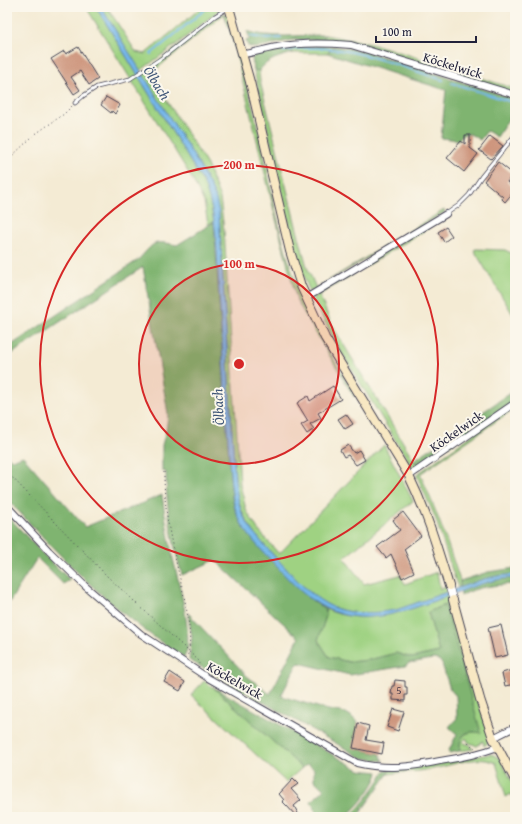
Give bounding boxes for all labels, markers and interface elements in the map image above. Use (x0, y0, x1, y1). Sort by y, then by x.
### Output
scale bar (376, 18, 476, 44)
text: 100 m (382, 23, 412, 40)
street label: Köckelwick (421, 47, 485, 84)
water label: Ölbach (139, 62, 175, 104)
text: 200 m (223, 156, 256, 173)
text: 100 m (223, 255, 256, 272)
centre of rings (232, 357, 246, 371)
water label: Ölbach (207, 388, 229, 426)
street label: Köckelwick (426, 406, 487, 457)
street label: Köckelwick (204, 657, 266, 704)
house number: 5 (396, 682, 402, 698)

